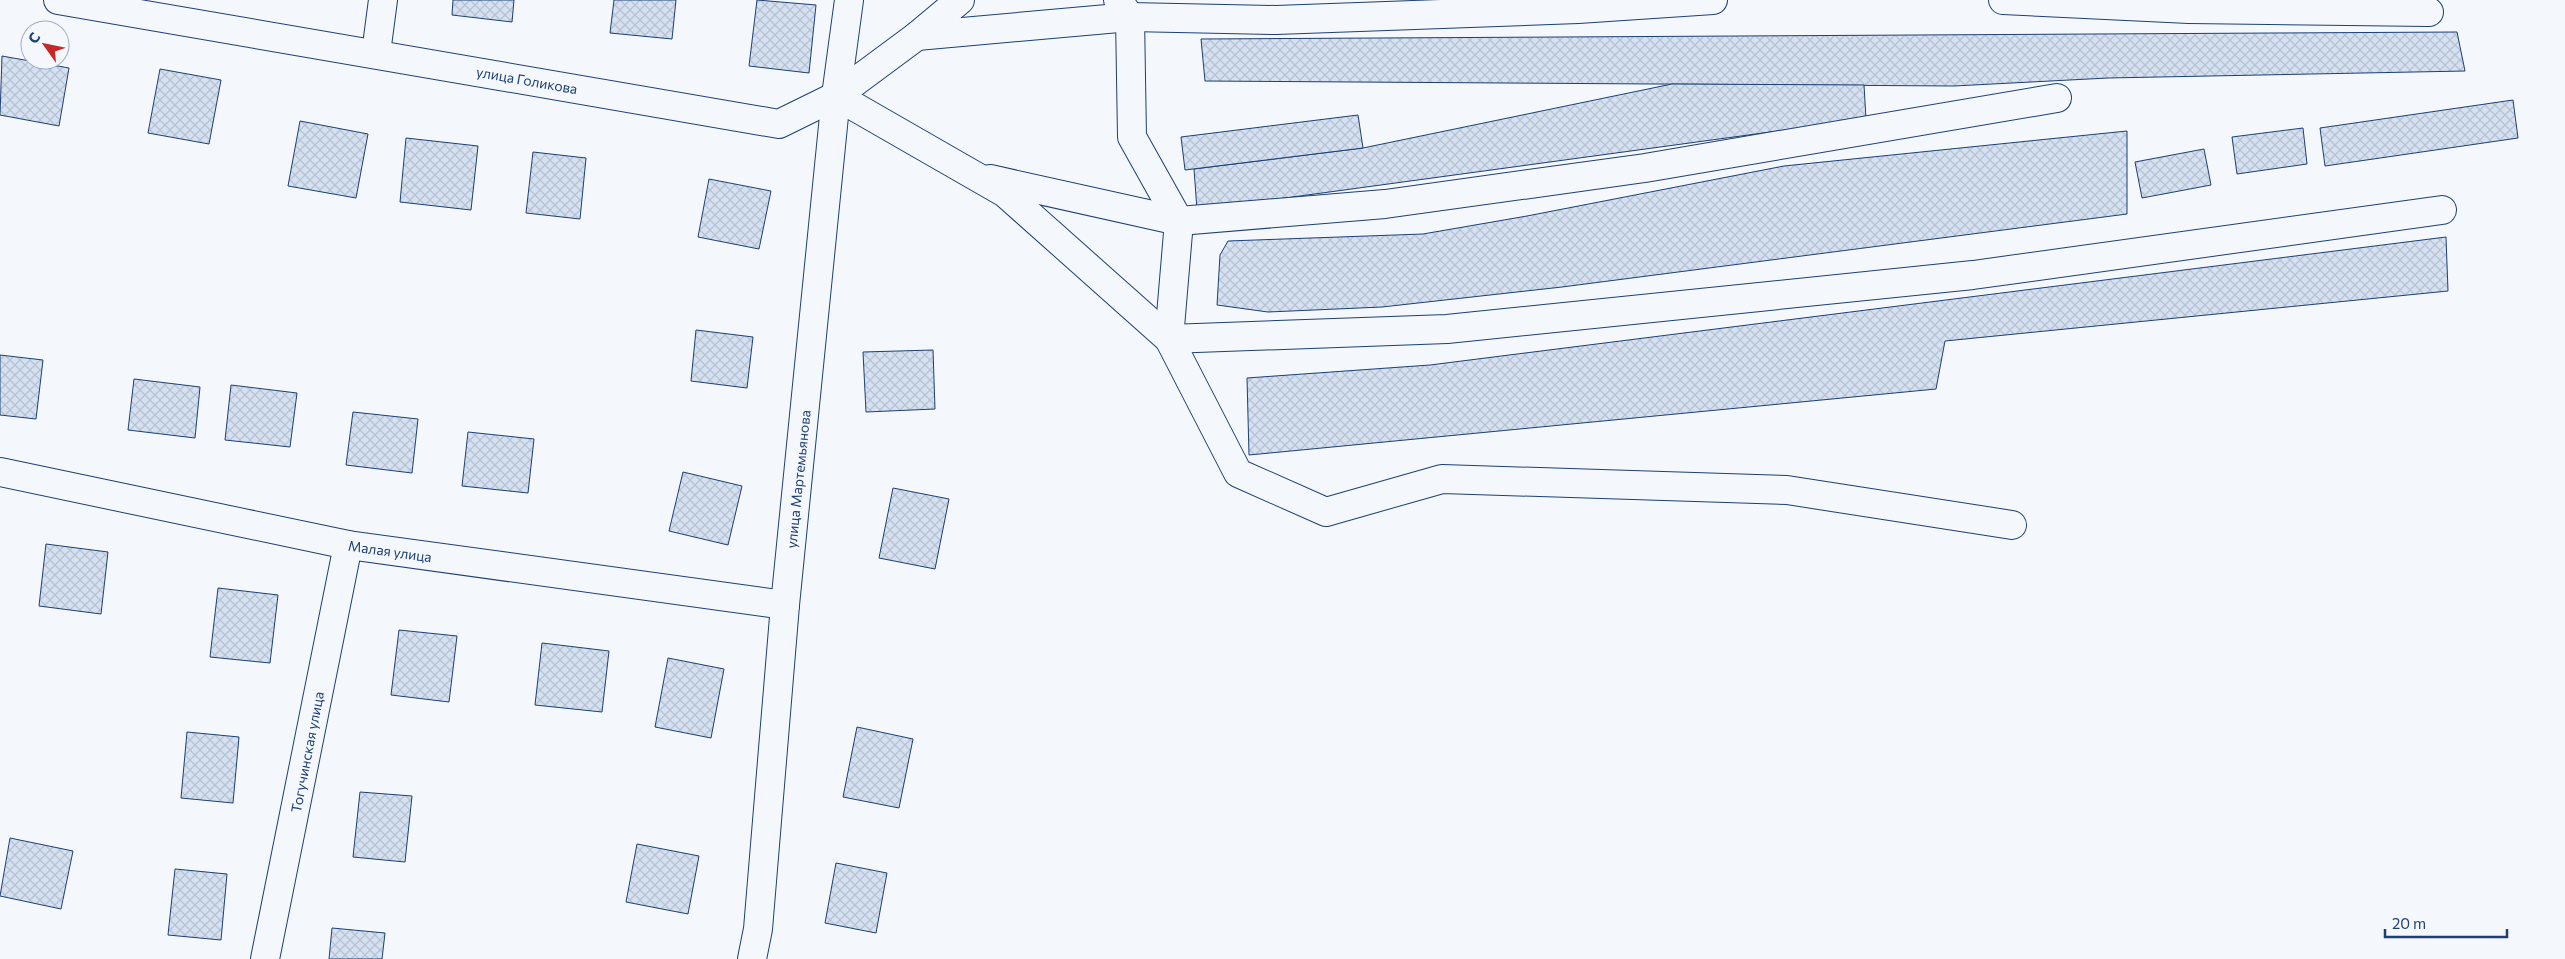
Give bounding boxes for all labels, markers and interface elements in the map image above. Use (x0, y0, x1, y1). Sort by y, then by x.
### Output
north arrow (20, 20, 70, 70)
text: С (24, 29, 43, 46)
street label: улица Голикова (475, 63, 579, 97)
street label: улица Мартемьянова (782, 409, 814, 549)
street label: Малая улица (347, 537, 433, 565)
street label: Тогучинская улица (287, 690, 327, 814)
scale bar (2385, 906, 2508, 938)
text: 20 m (2392, 914, 2426, 932)

